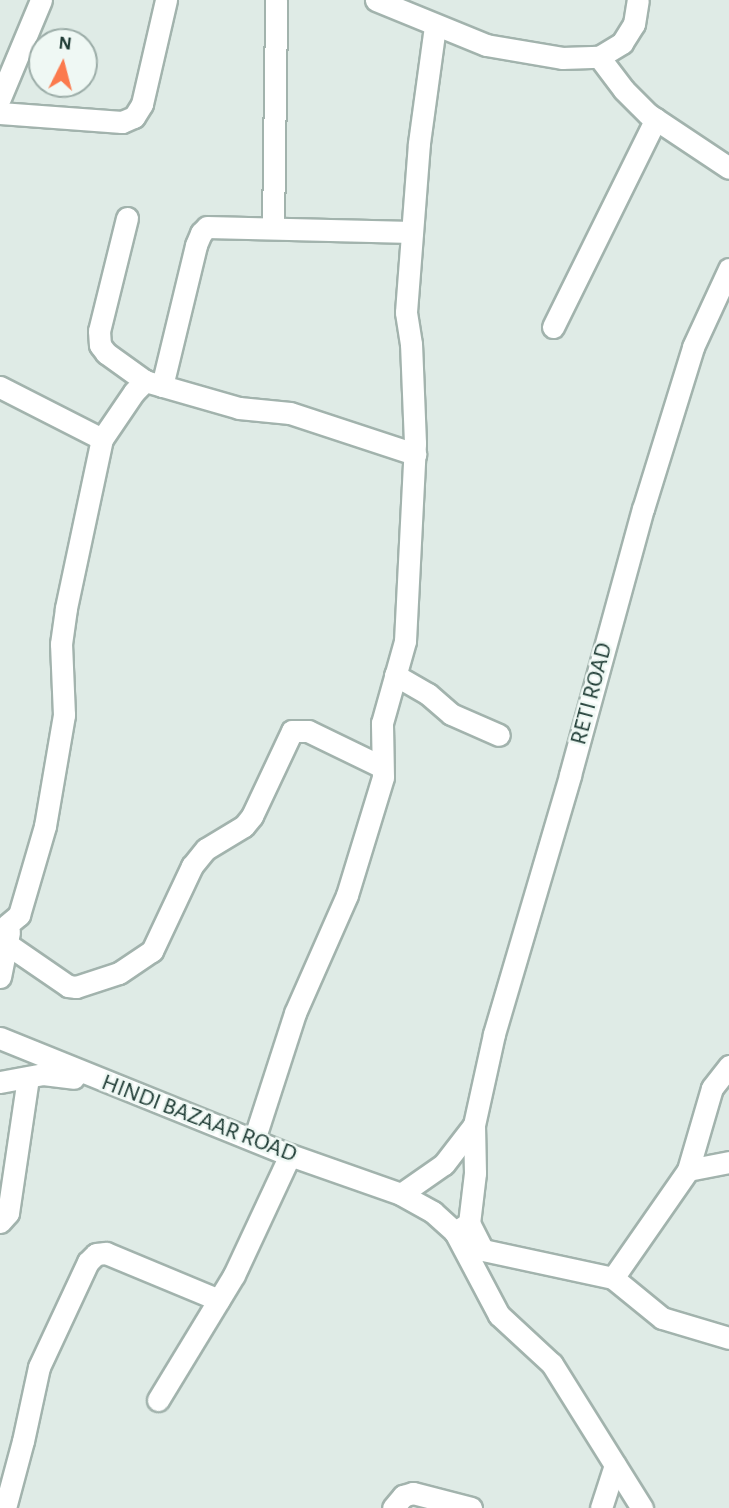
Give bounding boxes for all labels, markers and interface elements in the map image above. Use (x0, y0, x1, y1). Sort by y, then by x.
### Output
north arrow (28, 28, 98, 98)
text: N (57, 33, 73, 54)
street label: RETI ROAD (565, 640, 619, 748)
street label: HINDI BAZAAR ROAD (97, 1068, 301, 1170)

